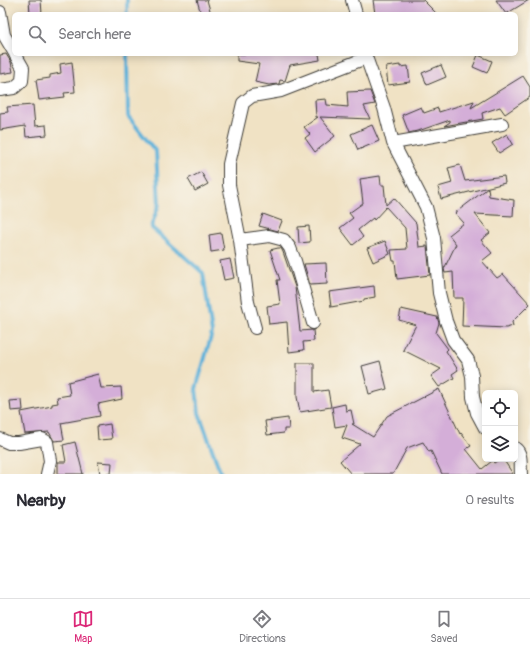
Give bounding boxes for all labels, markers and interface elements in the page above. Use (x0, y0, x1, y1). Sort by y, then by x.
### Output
search box (12, 12, 518, 56)
icon: search (26, 23, 48, 45)
text: Search here (58, 25, 131, 44)
map controls (482, 390, 518, 462)
button: locate (482, 390, 518, 426)
button: layers (482, 426, 518, 462)
text: Nearby (16, 490, 65, 511)
text: 0 results (465, 492, 514, 508)
tab: Map (72, 608, 94, 645)
tab: Directions (239, 608, 286, 645)
tab: Saved (430, 608, 458, 645)

